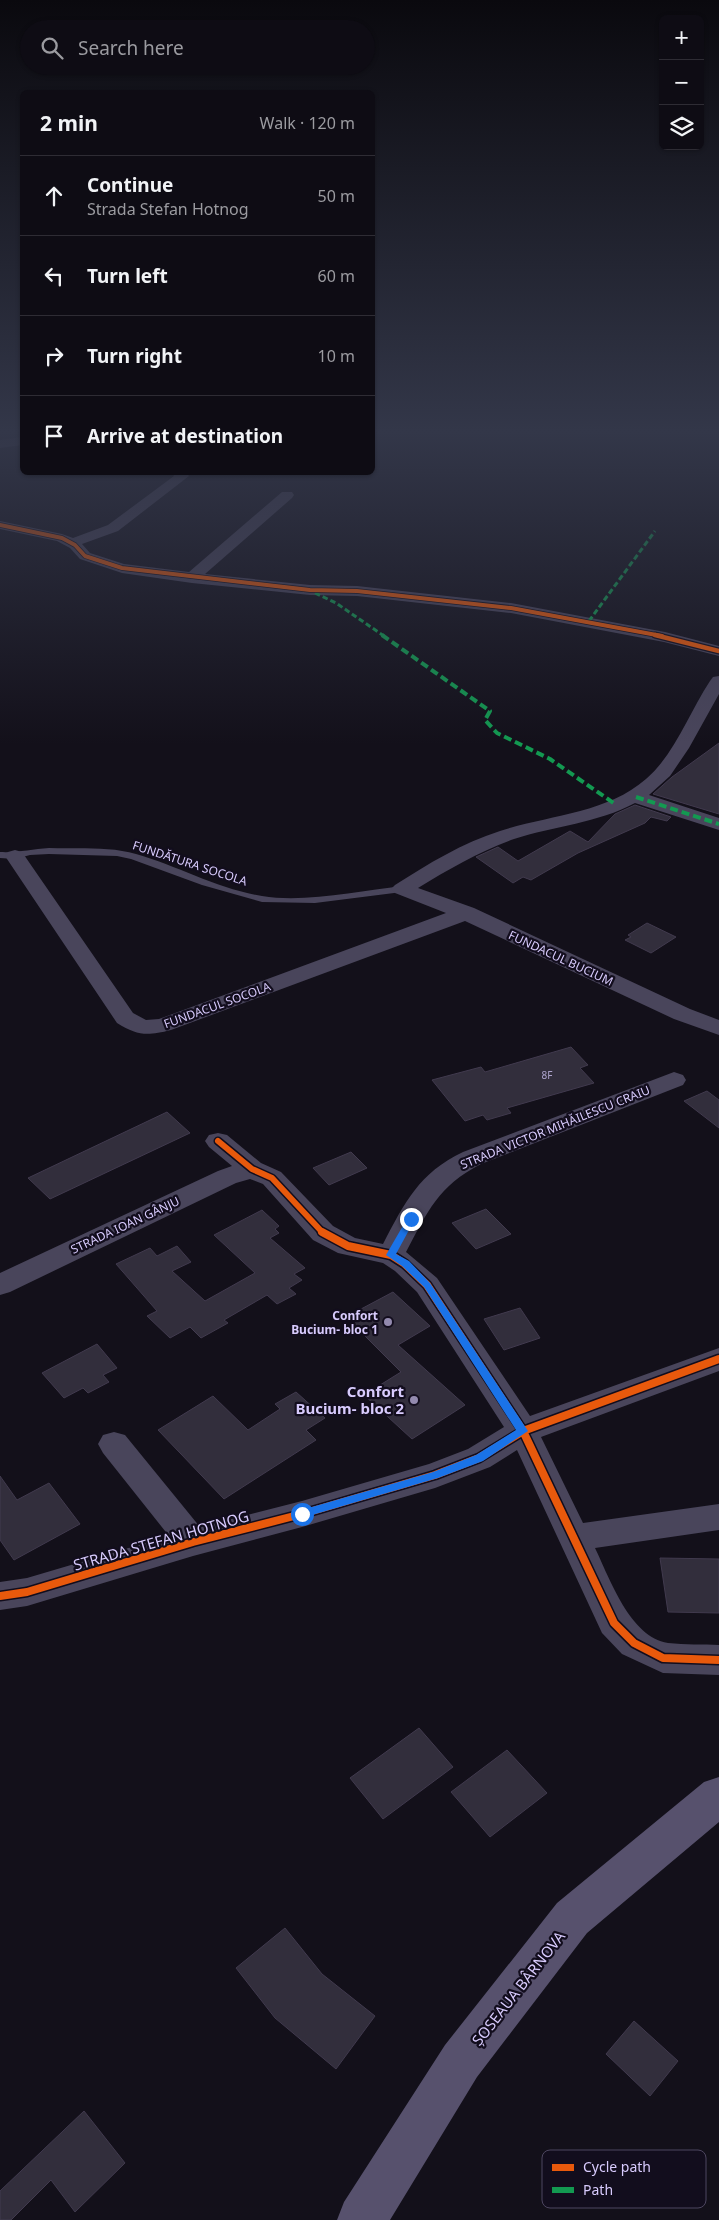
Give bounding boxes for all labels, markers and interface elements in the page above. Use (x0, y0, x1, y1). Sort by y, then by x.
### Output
map controls (659, 15, 704, 150)
button: + (659, 15, 704, 60)
search box (20, 20, 375, 75)
icon: search (38, 34, 66, 62)
text: Search here (78, 35, 184, 61)
button: − (659, 60, 704, 105)
button: layers (659, 105, 704, 150)
text: 2 min (40, 109, 98, 137)
text: Walk · 120 m (260, 112, 355, 134)
text: Continue (87, 172, 173, 198)
icon: ahead (40, 182, 68, 210)
text: 50 m (318, 185, 355, 207)
text: Strada Stefan Hotnog (87, 198, 249, 220)
icon: left (40, 262, 68, 290)
text: Turn left (87, 263, 168, 289)
text: 60 m (318, 265, 355, 287)
icon: right (40, 342, 68, 370)
text: Turn right (87, 343, 182, 369)
text: 10 m (318, 345, 355, 367)
icon: arrive (40, 422, 68, 450)
text: Arrive at destination (87, 423, 283, 449)
street label: FUNDĂTURA SOCOLA (130, 836, 250, 890)
street label: FUNDACUL BUCIUM (506, 926, 616, 990)
street label: FUNDACUL SOCOLA (161, 978, 273, 1032)
house number: 8F (542, 1068, 552, 1082)
street label: STRADA VICTOR MIHĂILESCU CRAIU (458, 1081, 652, 1173)
street label: STRADA IOAN GÂNJU (68, 1192, 182, 1258)
route end (400, 1208, 423, 1231)
place label: Confort Bucium- bloc 1 (291, 1307, 378, 1338)
marker: Confort Bucium- bloc 1 (382, 1316, 394, 1328)
place label: Confort Bucium- bloc 2 (295, 1381, 404, 1418)
marker: Confort Bucium- bloc 2 (408, 1394, 420, 1406)
route start (291, 1503, 314, 1526)
street label: STRADA STEFAN HOTNOG (71, 1505, 251, 1575)
street label: ȘOSEAUA BÂRNOVA (467, 1926, 569, 2049)
legend (542, 2150, 706, 2208)
text: Cycle path (583, 2157, 651, 2176)
text: Path (583, 2180, 613, 2199)

